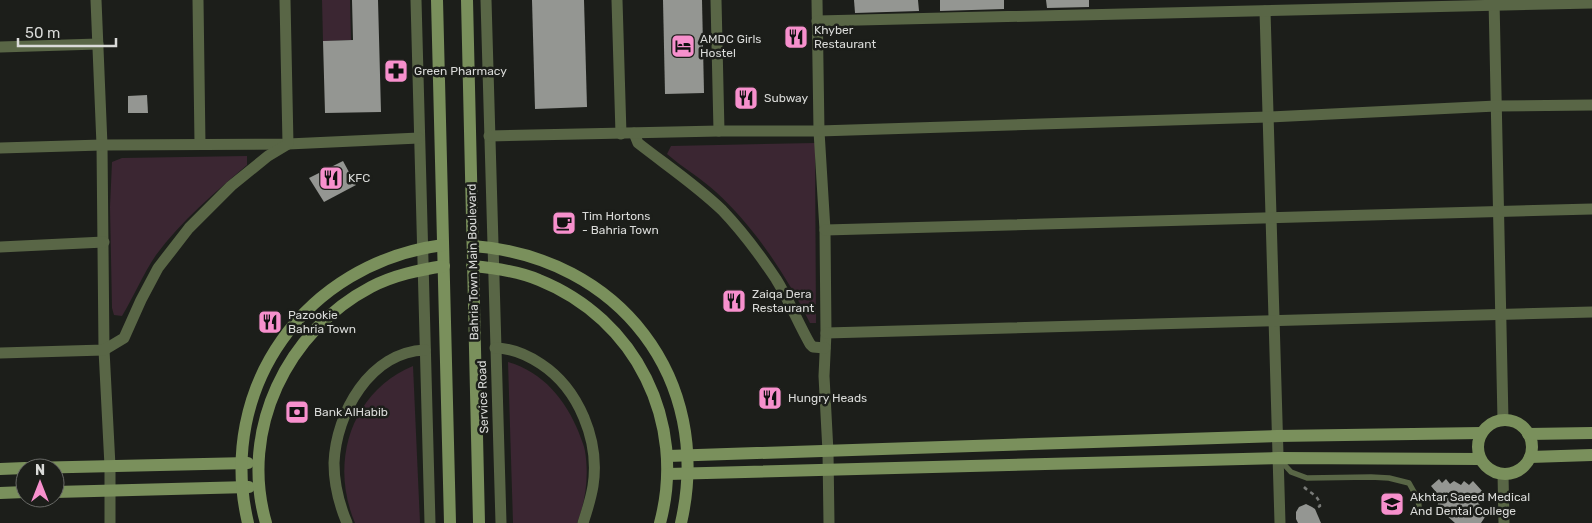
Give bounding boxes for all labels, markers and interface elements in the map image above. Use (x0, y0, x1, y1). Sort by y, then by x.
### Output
scale bar (18, 15, 115, 47)
place label: Khyber Restaurant (814, 23, 876, 51)
text: 50 m (25, 24, 60, 42)
restaurant icon: Khyber Restaurant (783, 24, 809, 50)
place label: AMDC Girls Hostel (700, 32, 761, 60)
hotel icon: AMDC Girls Hostel (670, 33, 696, 59)
pharmacy icon: Green Pharmacy (383, 58, 409, 84)
place label: Green Pharmacy (414, 64, 507, 78)
restaurant icon: Subway (733, 85, 759, 111)
place label: Subway (764, 91, 809, 105)
restaurant icon: KFC (318, 165, 344, 191)
place label: KFC (348, 171, 370, 185)
street label: Bahria Town Main Boulevard (465, 184, 481, 340)
place label: Tim Hortons - Bahria Town (582, 209, 659, 237)
cafe icon: Tim Hortons - Bahria Town (551, 210, 577, 236)
place label: Zaiqa Dera Restaurant (752, 287, 814, 315)
restaurant icon: Zaiqa Dera Restaurant (721, 288, 747, 314)
place label: Pazookie Bahria Town (288, 308, 356, 336)
restaurant icon: Pazookie Bahria Town (257, 309, 283, 335)
street label: Service Road (475, 360, 491, 434)
restaurant icon: Hungry Heads (757, 385, 783, 411)
place label: Hungry Heads (788, 391, 867, 405)
bank icon: Bank AlHabib (284, 399, 310, 425)
place label: Bank AlHabib (314, 405, 388, 419)
north arrow (15, 458, 65, 508)
text: N (35, 462, 45, 479)
place label: Akhtar Saeed Medical And Dental College (1410, 490, 1530, 518)
school or university icon: Akhtar Saeed Medical And Dental College (1379, 491, 1405, 517)

